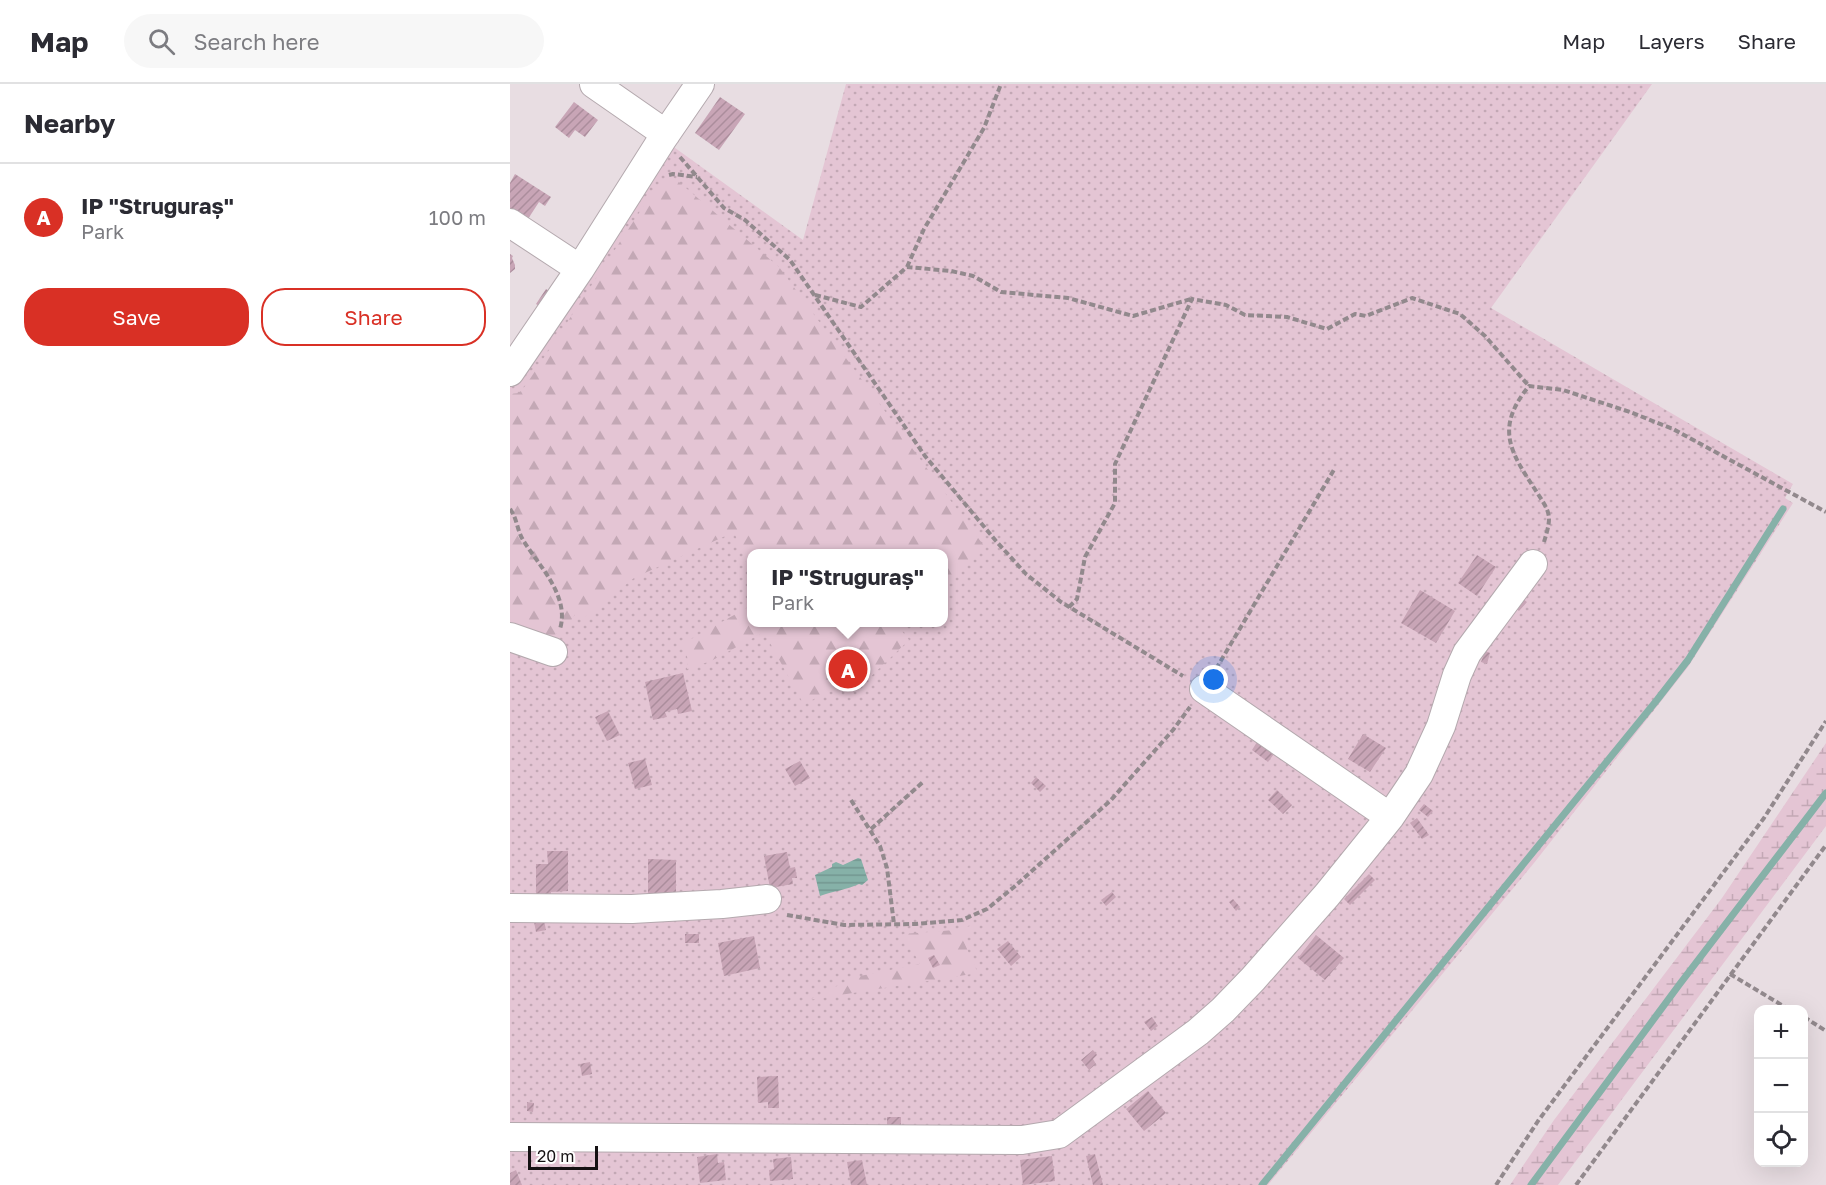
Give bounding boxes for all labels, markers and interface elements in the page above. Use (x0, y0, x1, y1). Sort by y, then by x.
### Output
search box (124, 14, 544, 68)
text: Map (30, 25, 88, 58)
icon: search (145, 25, 178, 58)
text: Search here (193, 28, 319, 55)
text: Map (1562, 28, 1605, 54)
text: Layers (1638, 28, 1705, 54)
text: Share (1738, 28, 1796, 54)
text: Nearby (24, 108, 115, 139)
text: IP "Struguraș" (81, 192, 234, 219)
text: A (36, 205, 51, 229)
text: 100 m (429, 205, 486, 229)
text: Park (81, 219, 124, 243)
button: Save (24, 288, 249, 346)
button: Share (261, 288, 486, 346)
popup (747, 549, 948, 627)
text: IP "Struguraș" (771, 563, 924, 590)
text: Park (771, 590, 814, 614)
pin: A (828, 646, 868, 692)
your location (1199, 665, 1228, 694)
map controls (1754, 1005, 1808, 1167)
button: + (1754, 1005, 1808, 1059)
button: − (1754, 1059, 1808, 1113)
button: locate (1754, 1113, 1808, 1167)
scale bar (528, 1143, 598, 1170)
text: 20 m (537, 1146, 574, 1166)

